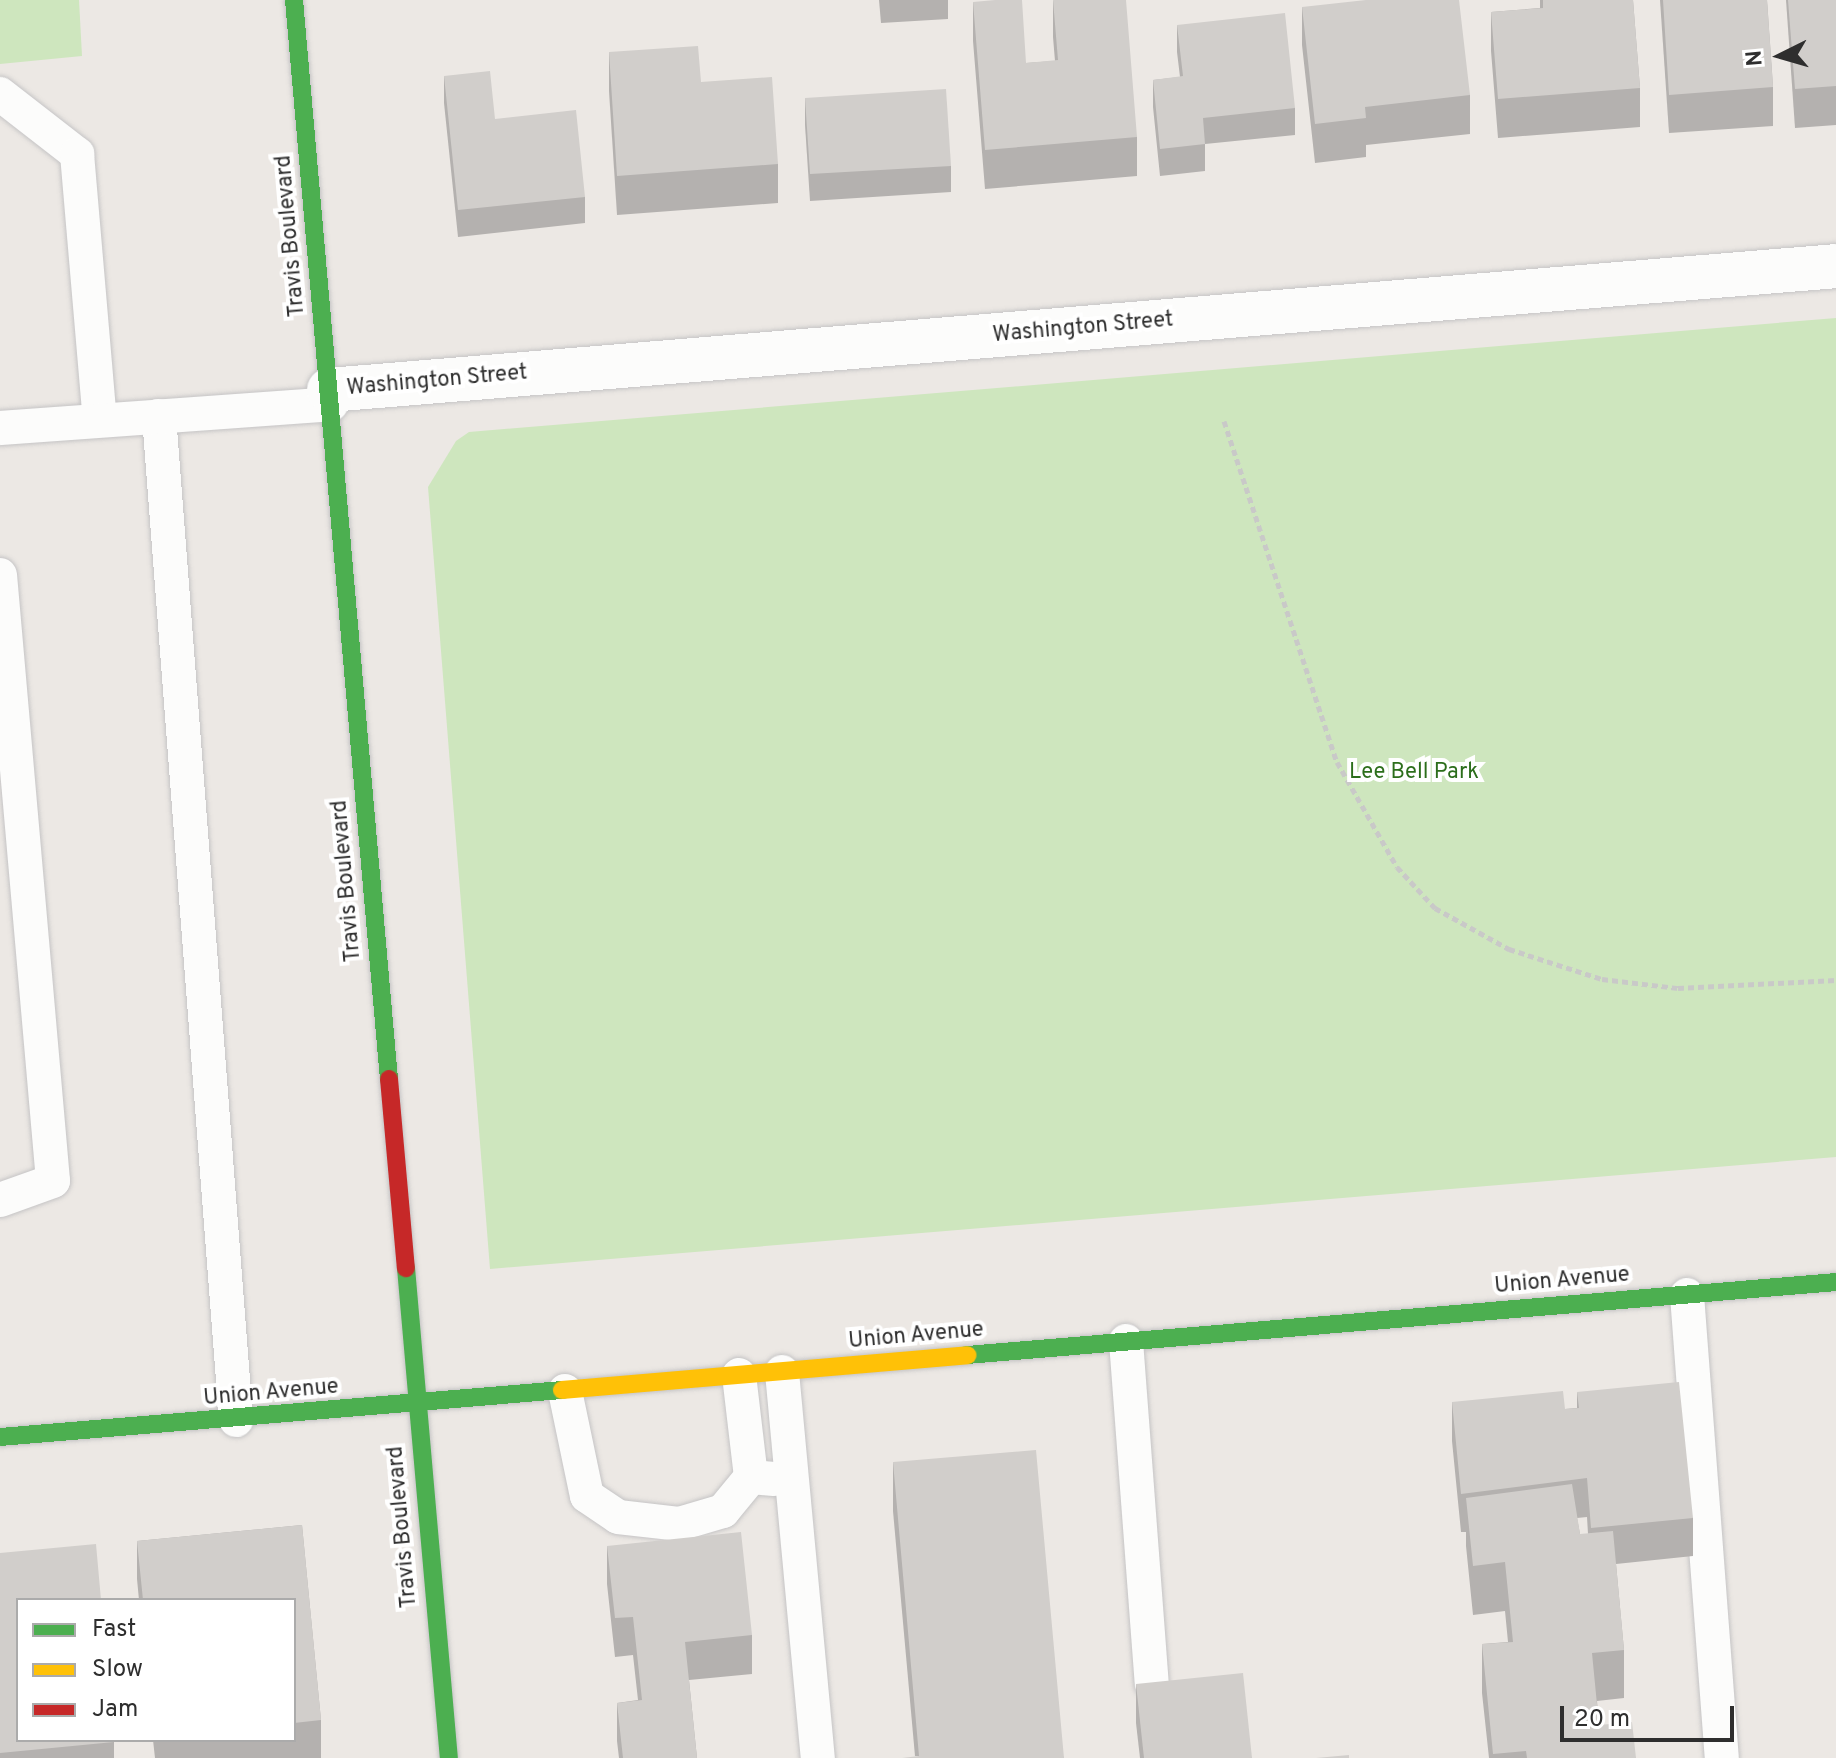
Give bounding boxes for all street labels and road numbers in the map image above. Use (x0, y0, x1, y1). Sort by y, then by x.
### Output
street label: Travis Boulevard (271, 154, 311, 318)
street label: Washington Street (992, 307, 1174, 349)
street label: Washington Street (346, 360, 528, 402)
street label: Travis Boulevard (327, 799, 367, 963)
street label: Union Avenue (1493, 1262, 1631, 1300)
street label: Union Avenue (847, 1317, 985, 1355)
street label: Union Avenue (202, 1374, 340, 1412)
street label: Travis Boulevard (383, 1445, 423, 1609)

